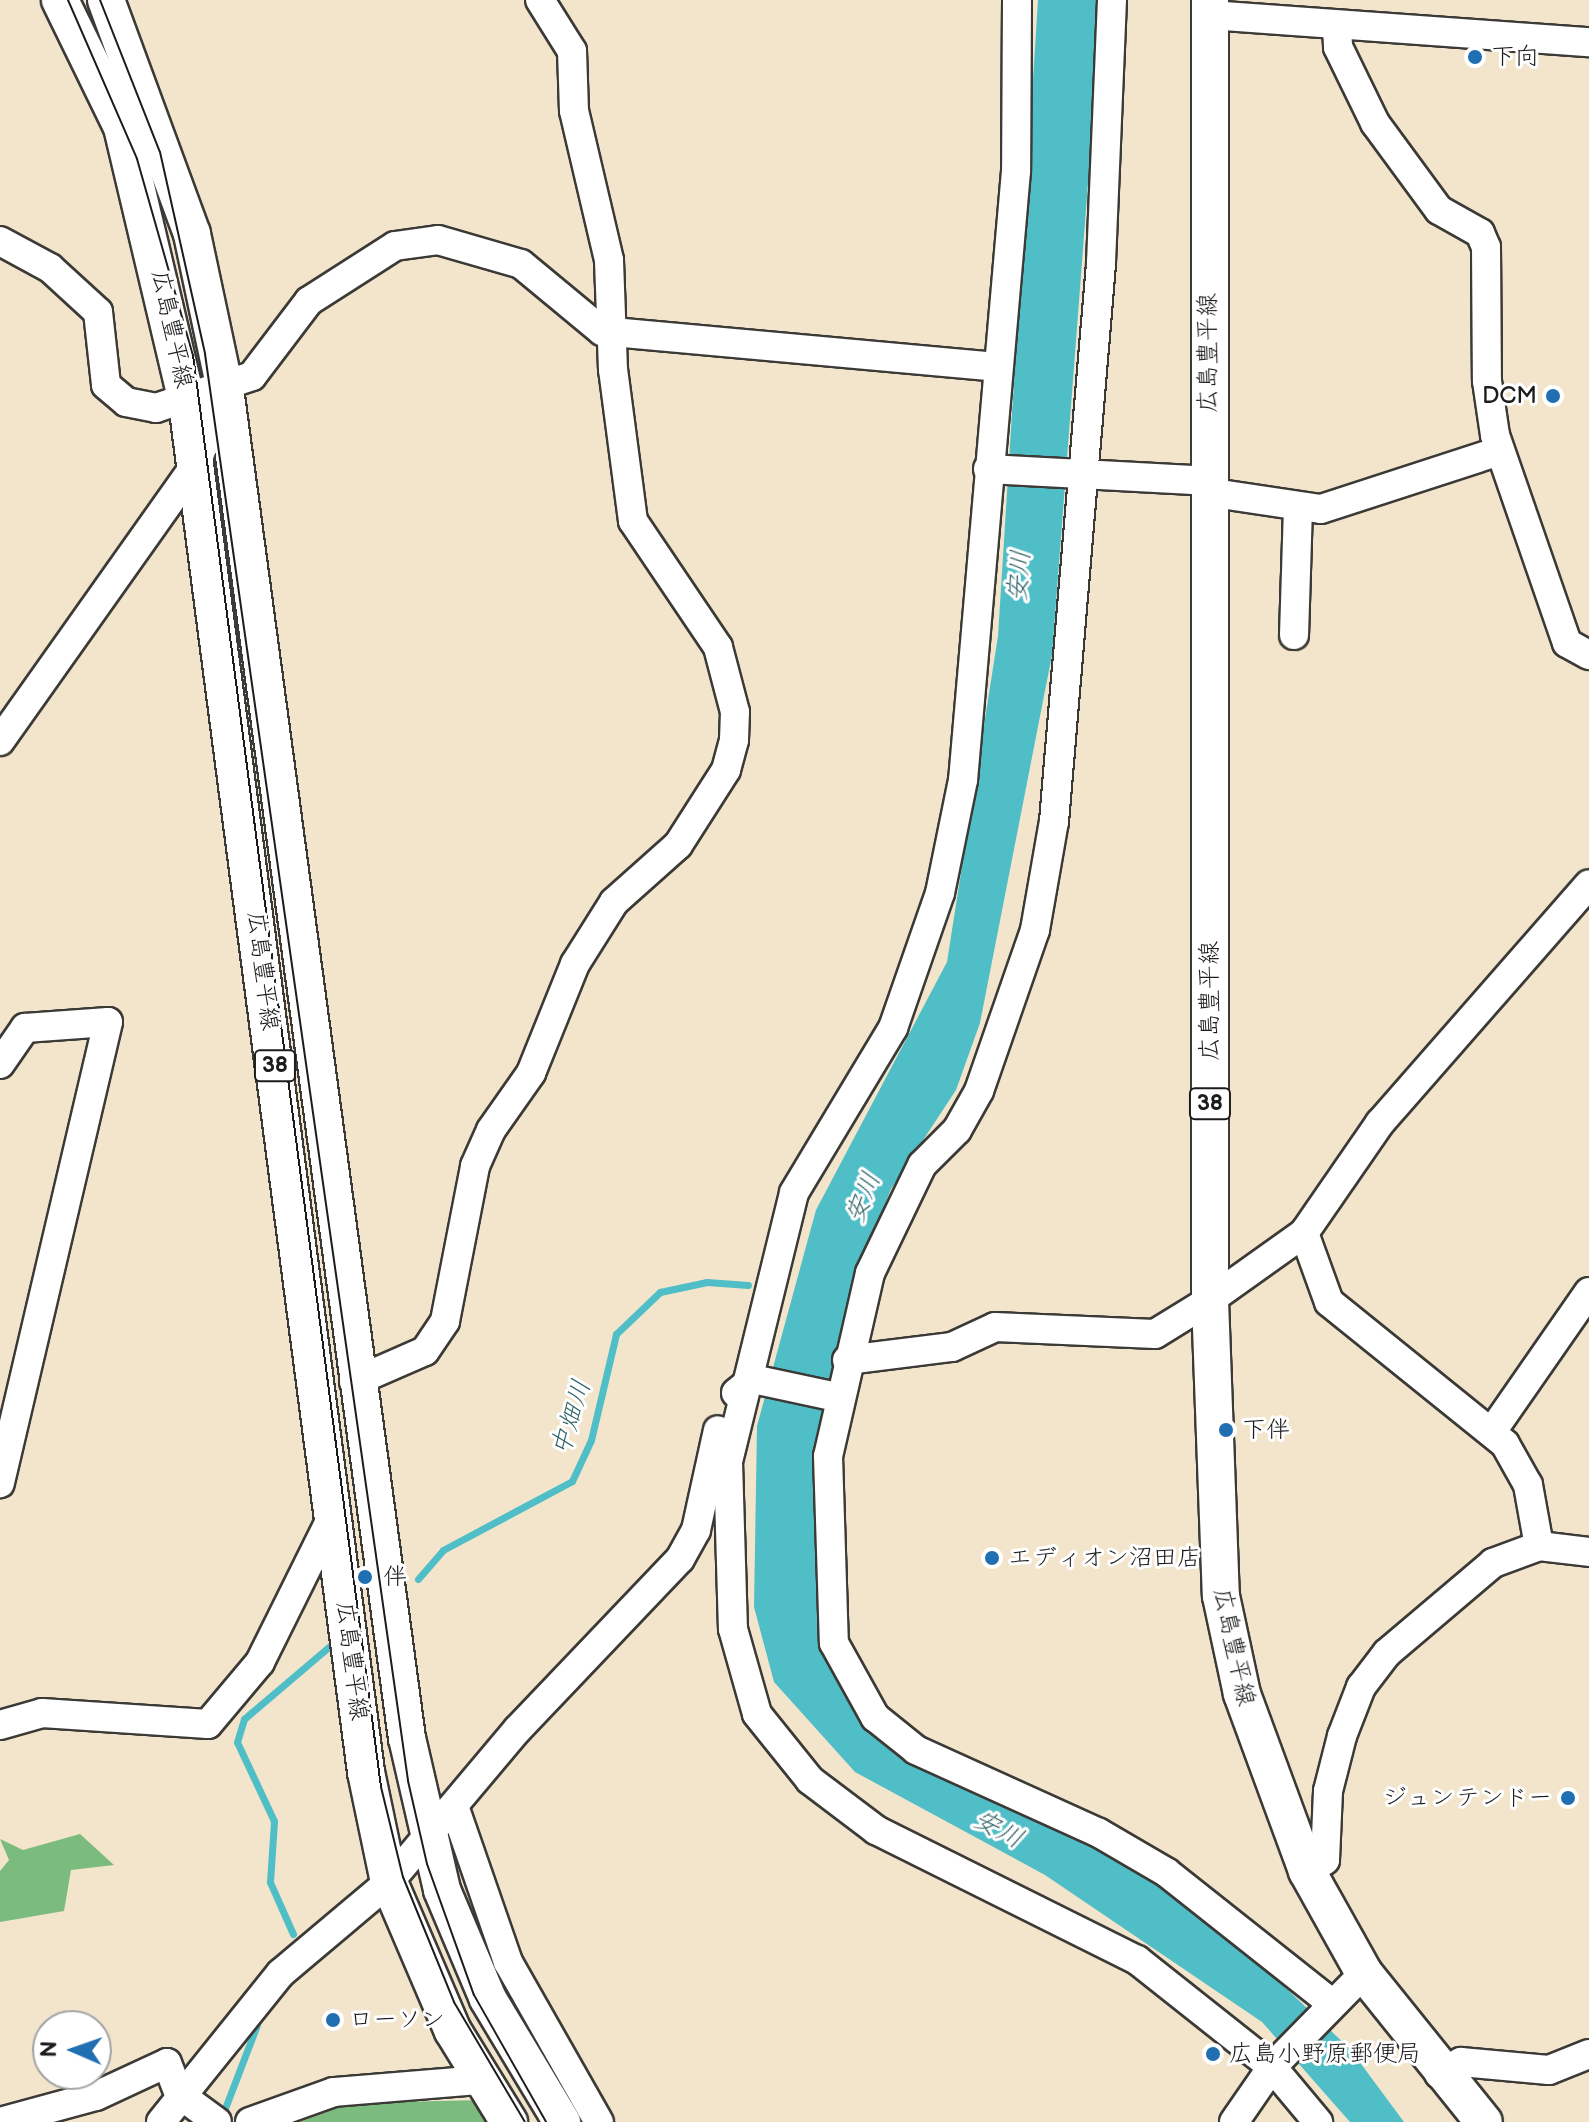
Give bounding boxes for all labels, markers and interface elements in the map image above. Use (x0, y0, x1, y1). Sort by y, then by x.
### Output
place label: 下向 (1491, 43, 1539, 71)
marker: 下向 (1466, 48, 1484, 66)
street label: 広島豊平線 (145, 267, 199, 391)
street label: 広島豊平線 (1194, 293, 1222, 413)
place label: DCM (1482, 382, 1537, 410)
marker: DCM (1544, 387, 1562, 405)
water label: 安川 (1002, 549, 1038, 603)
street label: 広島豊平線 (241, 910, 285, 1032)
street label: 広島豊平線 (1196, 941, 1224, 1061)
road number: 38 (253, 1048, 297, 1084)
road number: 38 (1188, 1086, 1232, 1122)
water label: 安川 (840, 1168, 888, 1228)
water label: 中畑川 (546, 1376, 598, 1460)
place label: 下伴 (1242, 1416, 1290, 1444)
marker: 下伴 (1217, 1421, 1235, 1439)
place label: エディオン沼田店 (1008, 1544, 1200, 1572)
marker: エディオン沼田店 (983, 1549, 1001, 1567)
place label: 伴 (383, 1563, 407, 1591)
marker: 伴 (354, 1566, 376, 1588)
street label: 広島豊平線 (1207, 1585, 1261, 1709)
street label: 広島豊平線 (330, 1600, 374, 1722)
place label: ジュンテンドー (1384, 1784, 1552, 1812)
marker: ジュンテンドー (1559, 1789, 1577, 1807)
water label: 安川 (968, 1804, 1028, 1856)
place label: ローソン (349, 2006, 445, 2034)
north arrow (32, 2010, 112, 2090)
marker: ローソン (324, 2011, 342, 2029)
text: N (36, 2040, 63, 2058)
place label: 広島小野原郵便局 (1229, 2040, 1421, 2068)
marker: 広島小野原郵便局 (1204, 2045, 1222, 2063)

